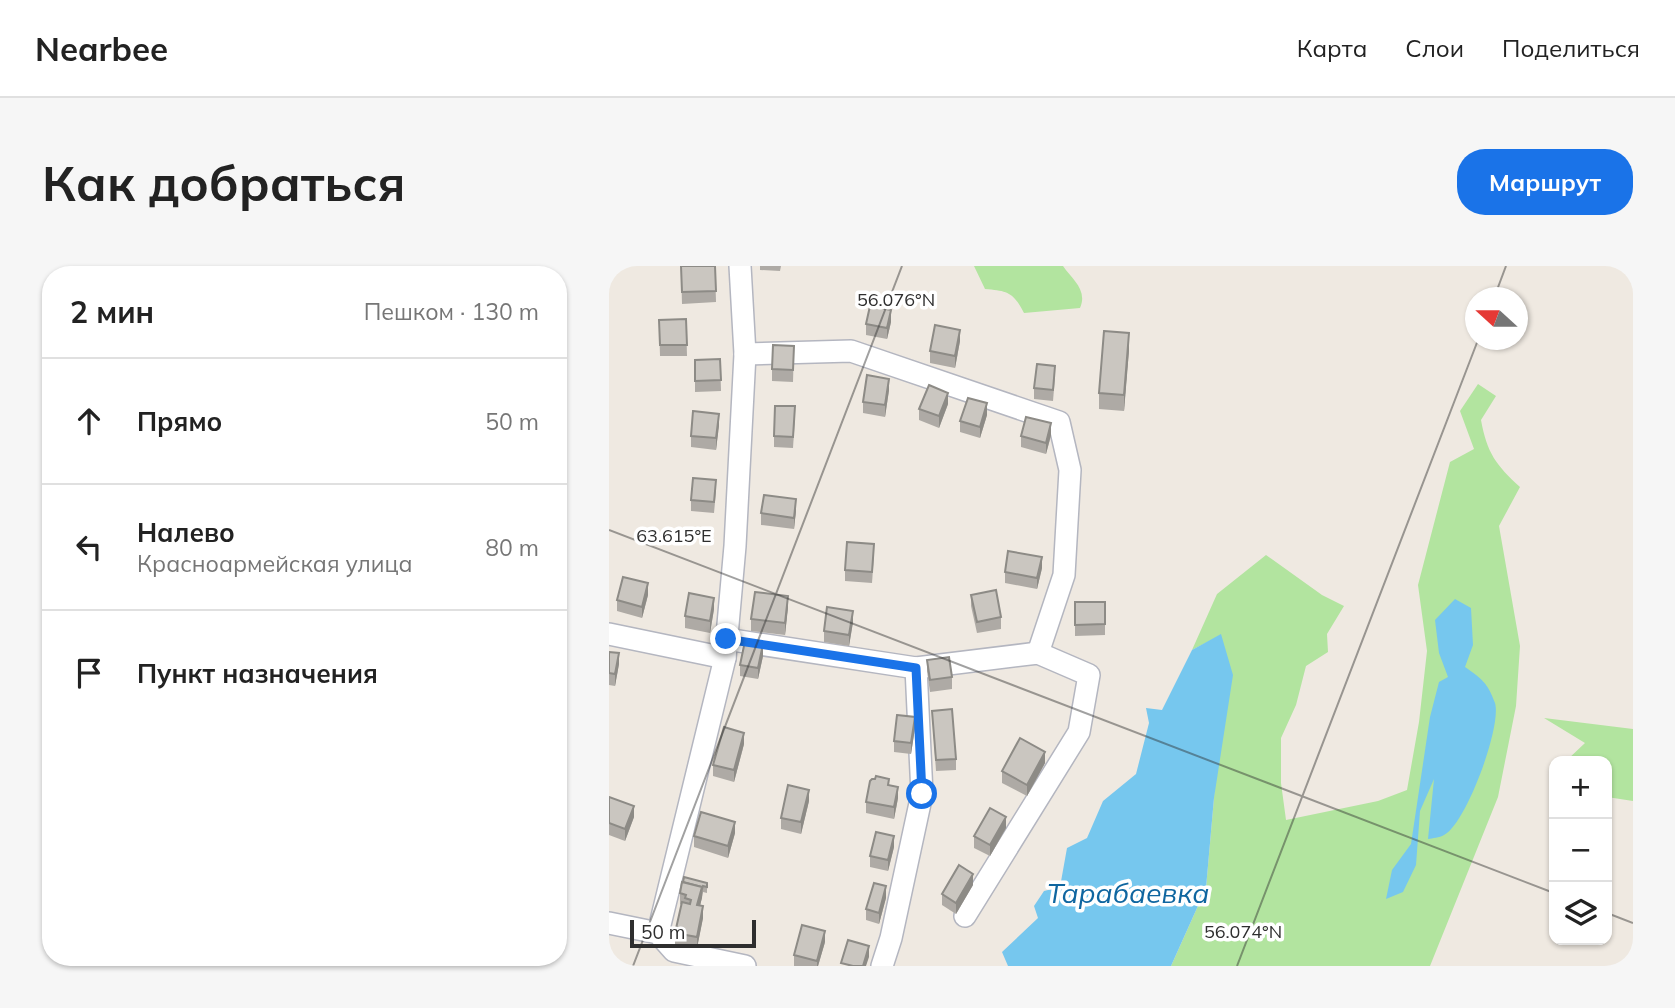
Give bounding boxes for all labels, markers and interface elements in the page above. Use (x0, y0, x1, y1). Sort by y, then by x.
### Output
text: Nearbee (35, 28, 168, 69)
text: Карта (1297, 33, 1367, 63)
text: Слои (1405, 33, 1464, 63)
text: Поделиться (1502, 33, 1640, 63)
button: Маршрут (1457, 149, 1633, 215)
text: Как добраться (42, 152, 405, 213)
north arrow (1465, 287, 1528, 350)
text: 56.076°N (857, 288, 935, 311)
text: 2 мин (70, 293, 154, 331)
text: Пешком · 130 m (364, 297, 539, 326)
icon: ahead (70, 402, 108, 440)
text: Прямо (137, 405, 222, 438)
text: 50 m (485, 407, 539, 436)
text: Налево (137, 516, 235, 549)
text: 63.615°E (636, 524, 712, 547)
icon: left (70, 528, 108, 566)
text: 80 m (485, 533, 539, 562)
text: Красноармейская улица (137, 549, 413, 578)
route end (710, 623, 741, 654)
icon: arrive (70, 654, 108, 692)
text: Пункт назначения (137, 657, 378, 690)
map controls (1549, 756, 1612, 945)
button: + (1549, 756, 1612, 819)
route start (906, 778, 937, 809)
button: − (1549, 819, 1612, 882)
water label: Тарабаевка (1047, 875, 1209, 910)
button: layers (1549, 882, 1612, 945)
scale bar (630, 917, 756, 949)
text: 50 m (641, 920, 685, 944)
text: 56.074°N (1204, 920, 1282, 943)

